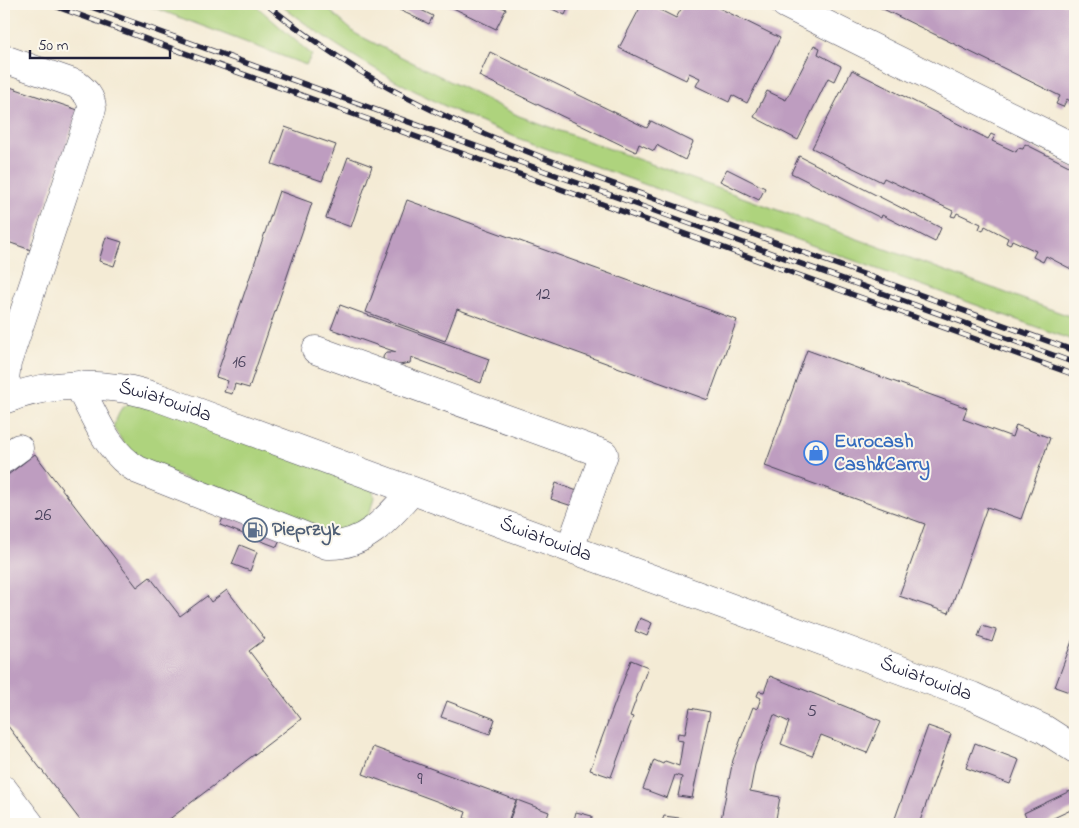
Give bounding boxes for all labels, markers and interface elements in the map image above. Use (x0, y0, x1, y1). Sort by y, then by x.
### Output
scale bar (30, 28, 170, 60)
text: 50 m (38, 35, 69, 57)
house number: 12 (536, 282, 550, 308)
house number: 16 (232, 350, 246, 376)
street label: Światowida (117, 373, 216, 430)
place label: Eurocash Cash&Carry (834, 428, 930, 481)
shop icon: Eurocash Cash&Carry (803, 440, 829, 466)
house number: 26 (35, 503, 52, 529)
street label: Światowida (495, 509, 596, 570)
place label: Pieprzyk (272, 516, 342, 546)
fuel station icon: Pieprzyk (242, 517, 268, 543)
street label: Światowida (876, 649, 976, 709)
house number: 5 (807, 699, 817, 725)
house number: 9 (417, 767, 423, 793)

